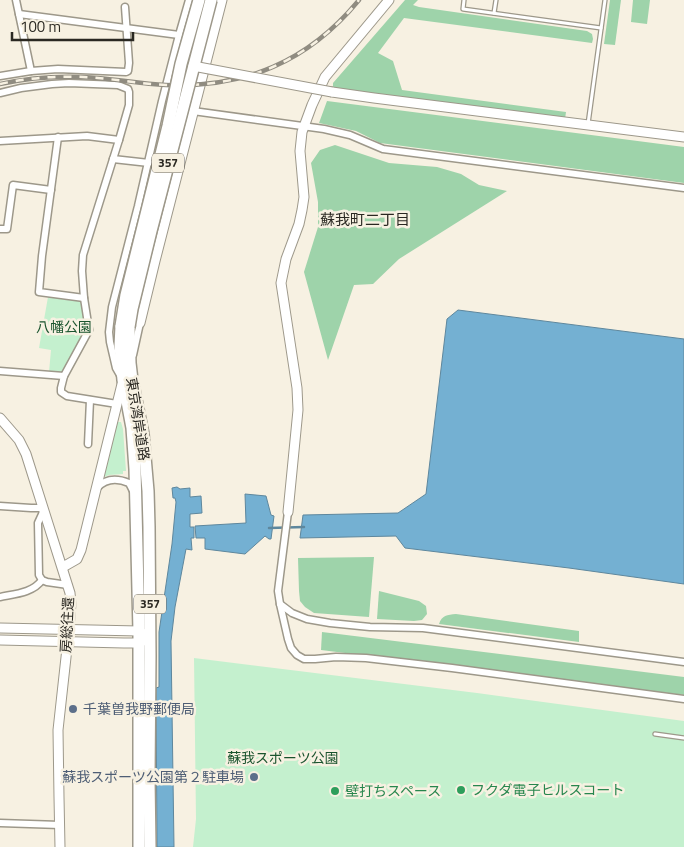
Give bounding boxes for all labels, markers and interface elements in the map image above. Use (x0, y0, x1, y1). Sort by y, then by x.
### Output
scale bar (12, 10, 134, 42)
text: 100 m (20, 15, 61, 38)
road number: 357 (152, 154, 184, 172)
district label: 蘇我町二丁目 (320, 208, 410, 231)
park label: 八幡公園 (36, 316, 92, 337)
street label: 東京湾岸道路 (122, 376, 155, 462)
road number: 357 (134, 594, 166, 614)
street label: 房総往還 (55, 596, 78, 653)
place label: 千葉曽我野郵便局 (83, 698, 195, 719)
marker: 千葉曽我野郵便局 (67, 703, 79, 715)
park label: 蘇我スポーツ公園 (227, 747, 339, 768)
place label: 蘇我スポーツ公園第２駐車場 (62, 766, 244, 787)
marker: 蘇我スポーツ公園第２駐車場 (248, 771, 260, 783)
place label: フクダ電子ヒルスコート (471, 779, 624, 800)
place label: 壁打ちスペース (345, 780, 441, 801)
marker: フクダ電子ヒルスコート (455, 784, 467, 796)
marker: 壁打ちスペース (329, 785, 341, 797)

